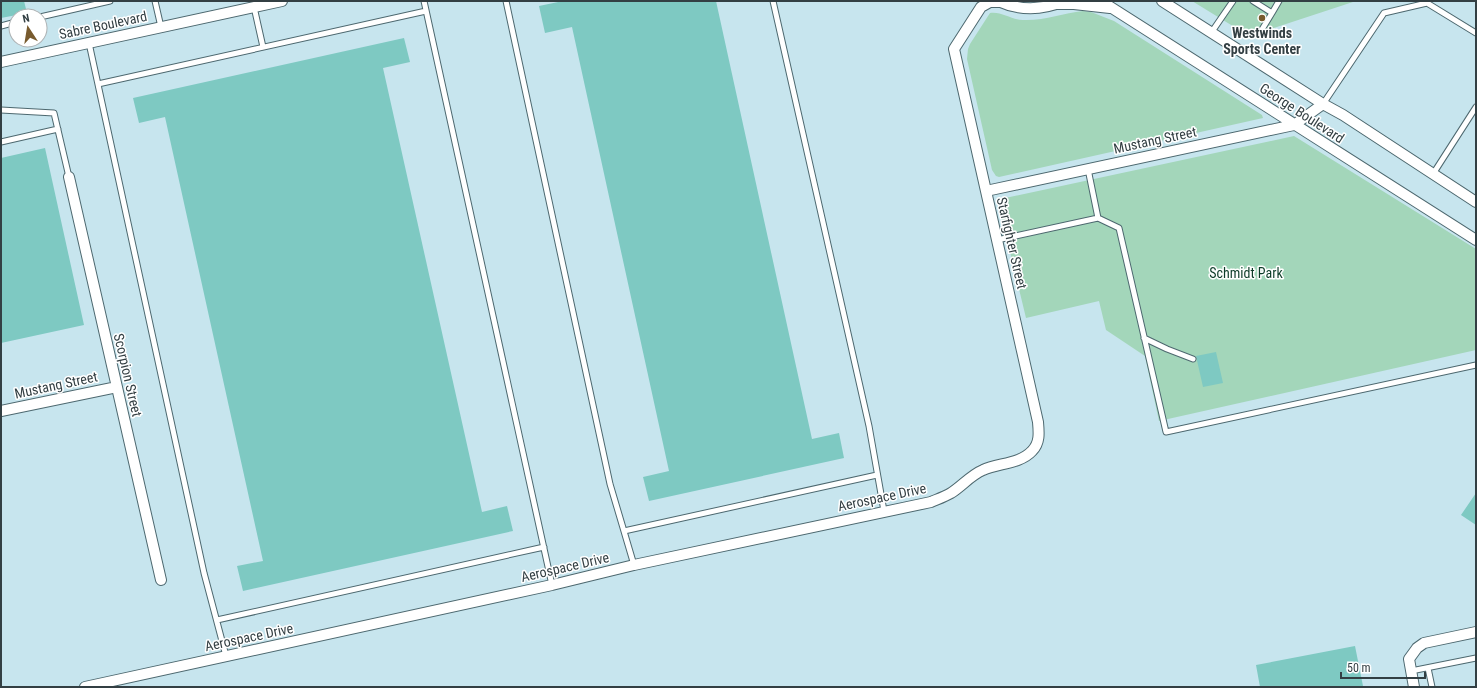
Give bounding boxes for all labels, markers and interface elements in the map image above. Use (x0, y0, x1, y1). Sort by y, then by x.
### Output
north arrow (8, 8, 48, 48)
street label: Sabre Boulevard (58, 8, 148, 42)
text: N (21, 12, 31, 26)
marker: Westwinds Sports Center (1257, 13, 1267, 23)
place label: Westwinds Sports Center (1223, 25, 1301, 57)
street label: George Boulevard (1257, 80, 1347, 146)
street label: Mustang Street (1112, 123, 1198, 157)
street label: Starfighter Street (994, 195, 1030, 291)
park label: Schmidt Park (1209, 265, 1283, 281)
street label: Scorpion Street (111, 332, 145, 418)
street label: Mustang Street (13, 368, 99, 402)
street label: Aerospace Drive (836, 480, 928, 514)
street label: Aerospace Drive (519, 549, 611, 585)
street label: Aerospace Drive (203, 620, 295, 654)
scale bar (1341, 654, 1425, 680)
text: 50 m (1347, 661, 1371, 675)

